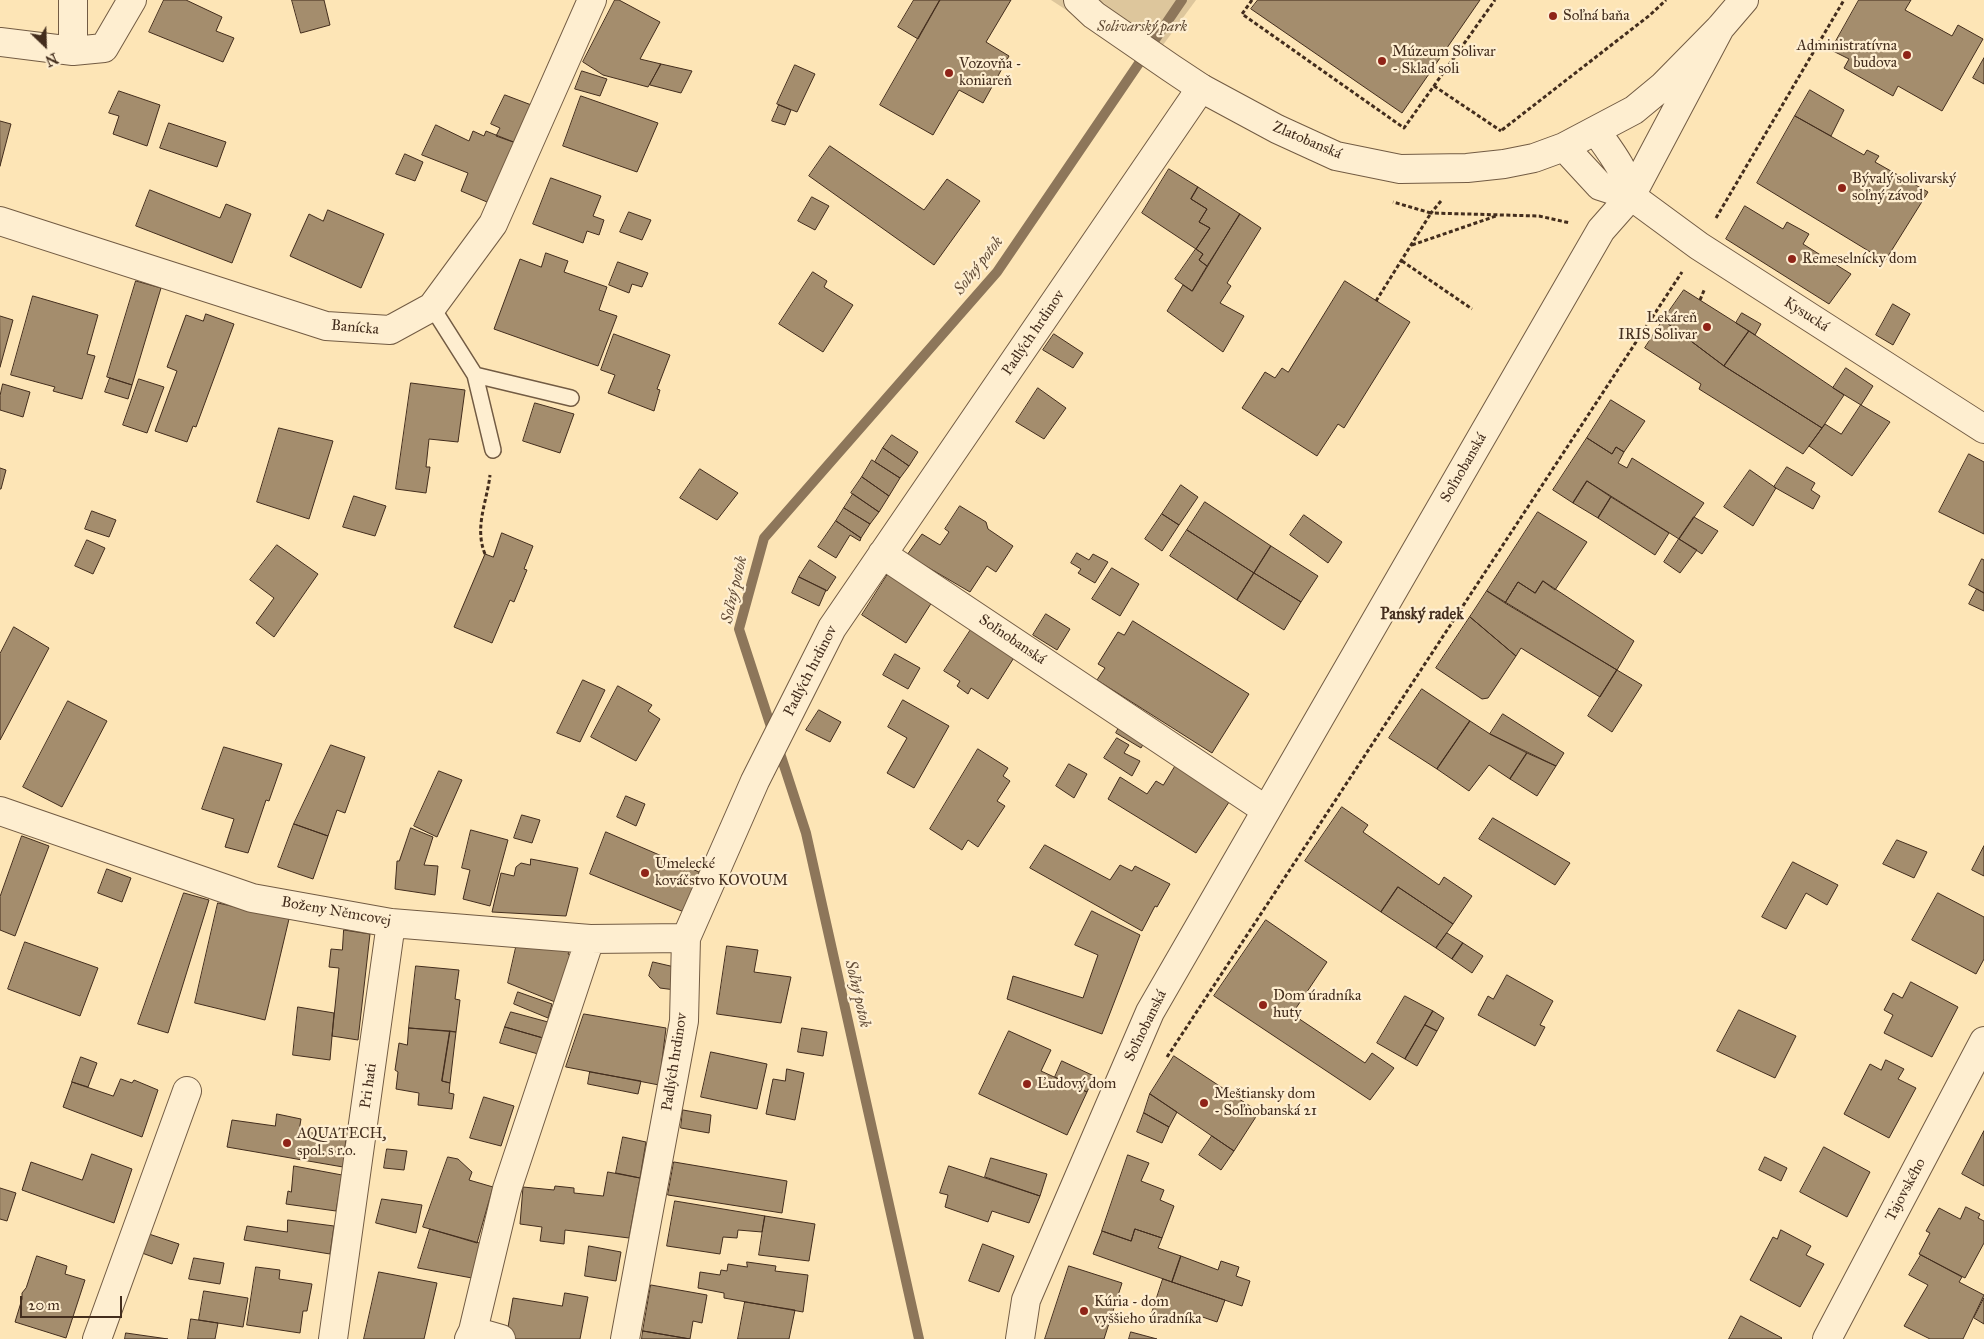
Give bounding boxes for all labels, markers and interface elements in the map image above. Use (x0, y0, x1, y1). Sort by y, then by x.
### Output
place label: Soľná baňa (1563, 7, 1629, 25)
marker: Soľná baňa (1547, 10, 1559, 22)
park label: Solivarský park (1097, 18, 1187, 36)
north arrow (20, 20, 70, 70)
place label: Administratívna budova (1797, 37, 1897, 72)
place label: Múzeum Solivar - Sklad soli (1392, 43, 1496, 78)
text: N (42, 49, 60, 69)
marker: Administratívna budova (1901, 49, 1913, 61)
place label: Vozovňa - koniareň (959, 55, 1022, 90)
marker: Múzeum Solivar - Sklad soli (1376, 55, 1388, 67)
marker: Vozovňa - koniareň (943, 67, 955, 79)
street label: Zlatobanská (1270, 118, 1344, 164)
place label: Bývalý solivarský soľný závod (1852, 170, 1956, 205)
marker: Bývalý solivarský soľný závod (1836, 182, 1848, 194)
water label: Soľný potok (950, 233, 1008, 299)
place label: Remeselnícky dom (1802, 250, 1917, 268)
marker: Remeselnícky dom (1786, 253, 1798, 265)
street label: Padlých hrdinov (999, 287, 1069, 379)
street label: Kysucká (1780, 294, 1832, 336)
place label: Lekáreň IRIS Solivar (1618, 309, 1697, 344)
street label: Banícka (330, 317, 380, 339)
marker: Lekáreň IRIS Solivar (1701, 321, 1713, 333)
street label: Soľnobanská (1437, 430, 1491, 506)
water label: Soľný potok (718, 554, 752, 626)
district label: Panský radek (1380, 605, 1464, 625)
street label: Soľnobanská (975, 611, 1049, 669)
street label: Padlých hrdinov (780, 623, 842, 719)
place label: Umelecké kováčstvo KOVOUM (655, 855, 788, 890)
marker: Umelecké kováčstvo KOVOUM (639, 867, 651, 879)
street label: Boženy Němcovej (280, 894, 392, 930)
water label: Soľný potok (840, 958, 874, 1030)
street label: Soľnobanská (1121, 987, 1171, 1065)
place label: Dom úradníka huty (1273, 987, 1361, 1022)
marker: Dom úradníka huty (1257, 999, 1269, 1011)
street label: Padlých hrdinov (658, 1012, 692, 1112)
street label: Pri hati (357, 1062, 381, 1110)
place label: Ľudový dom (1037, 1075, 1116, 1093)
marker: Ľudový dom (1021, 1078, 1033, 1090)
place label: Meštiansky dom - Soľnobanská 21 (1214, 1085, 1317, 1120)
marker: Meštiansky dom - Soľnobanská 21 (1198, 1097, 1210, 1109)
place label: AQUATECH, spol. s r.o. (297, 1125, 386, 1160)
marker: AQUATECH, spol. s r.o. (281, 1137, 293, 1149)
street label: Tajovského (1882, 1155, 1930, 1225)
scale bar (22, 1286, 125, 1318)
place label: Kúria - dom vyššieho úradníka (1094, 1293, 1202, 1328)
text: 20 m (28, 1296, 60, 1314)
marker: Kúria - dom vyššieho úradníka (1078, 1305, 1090, 1317)

